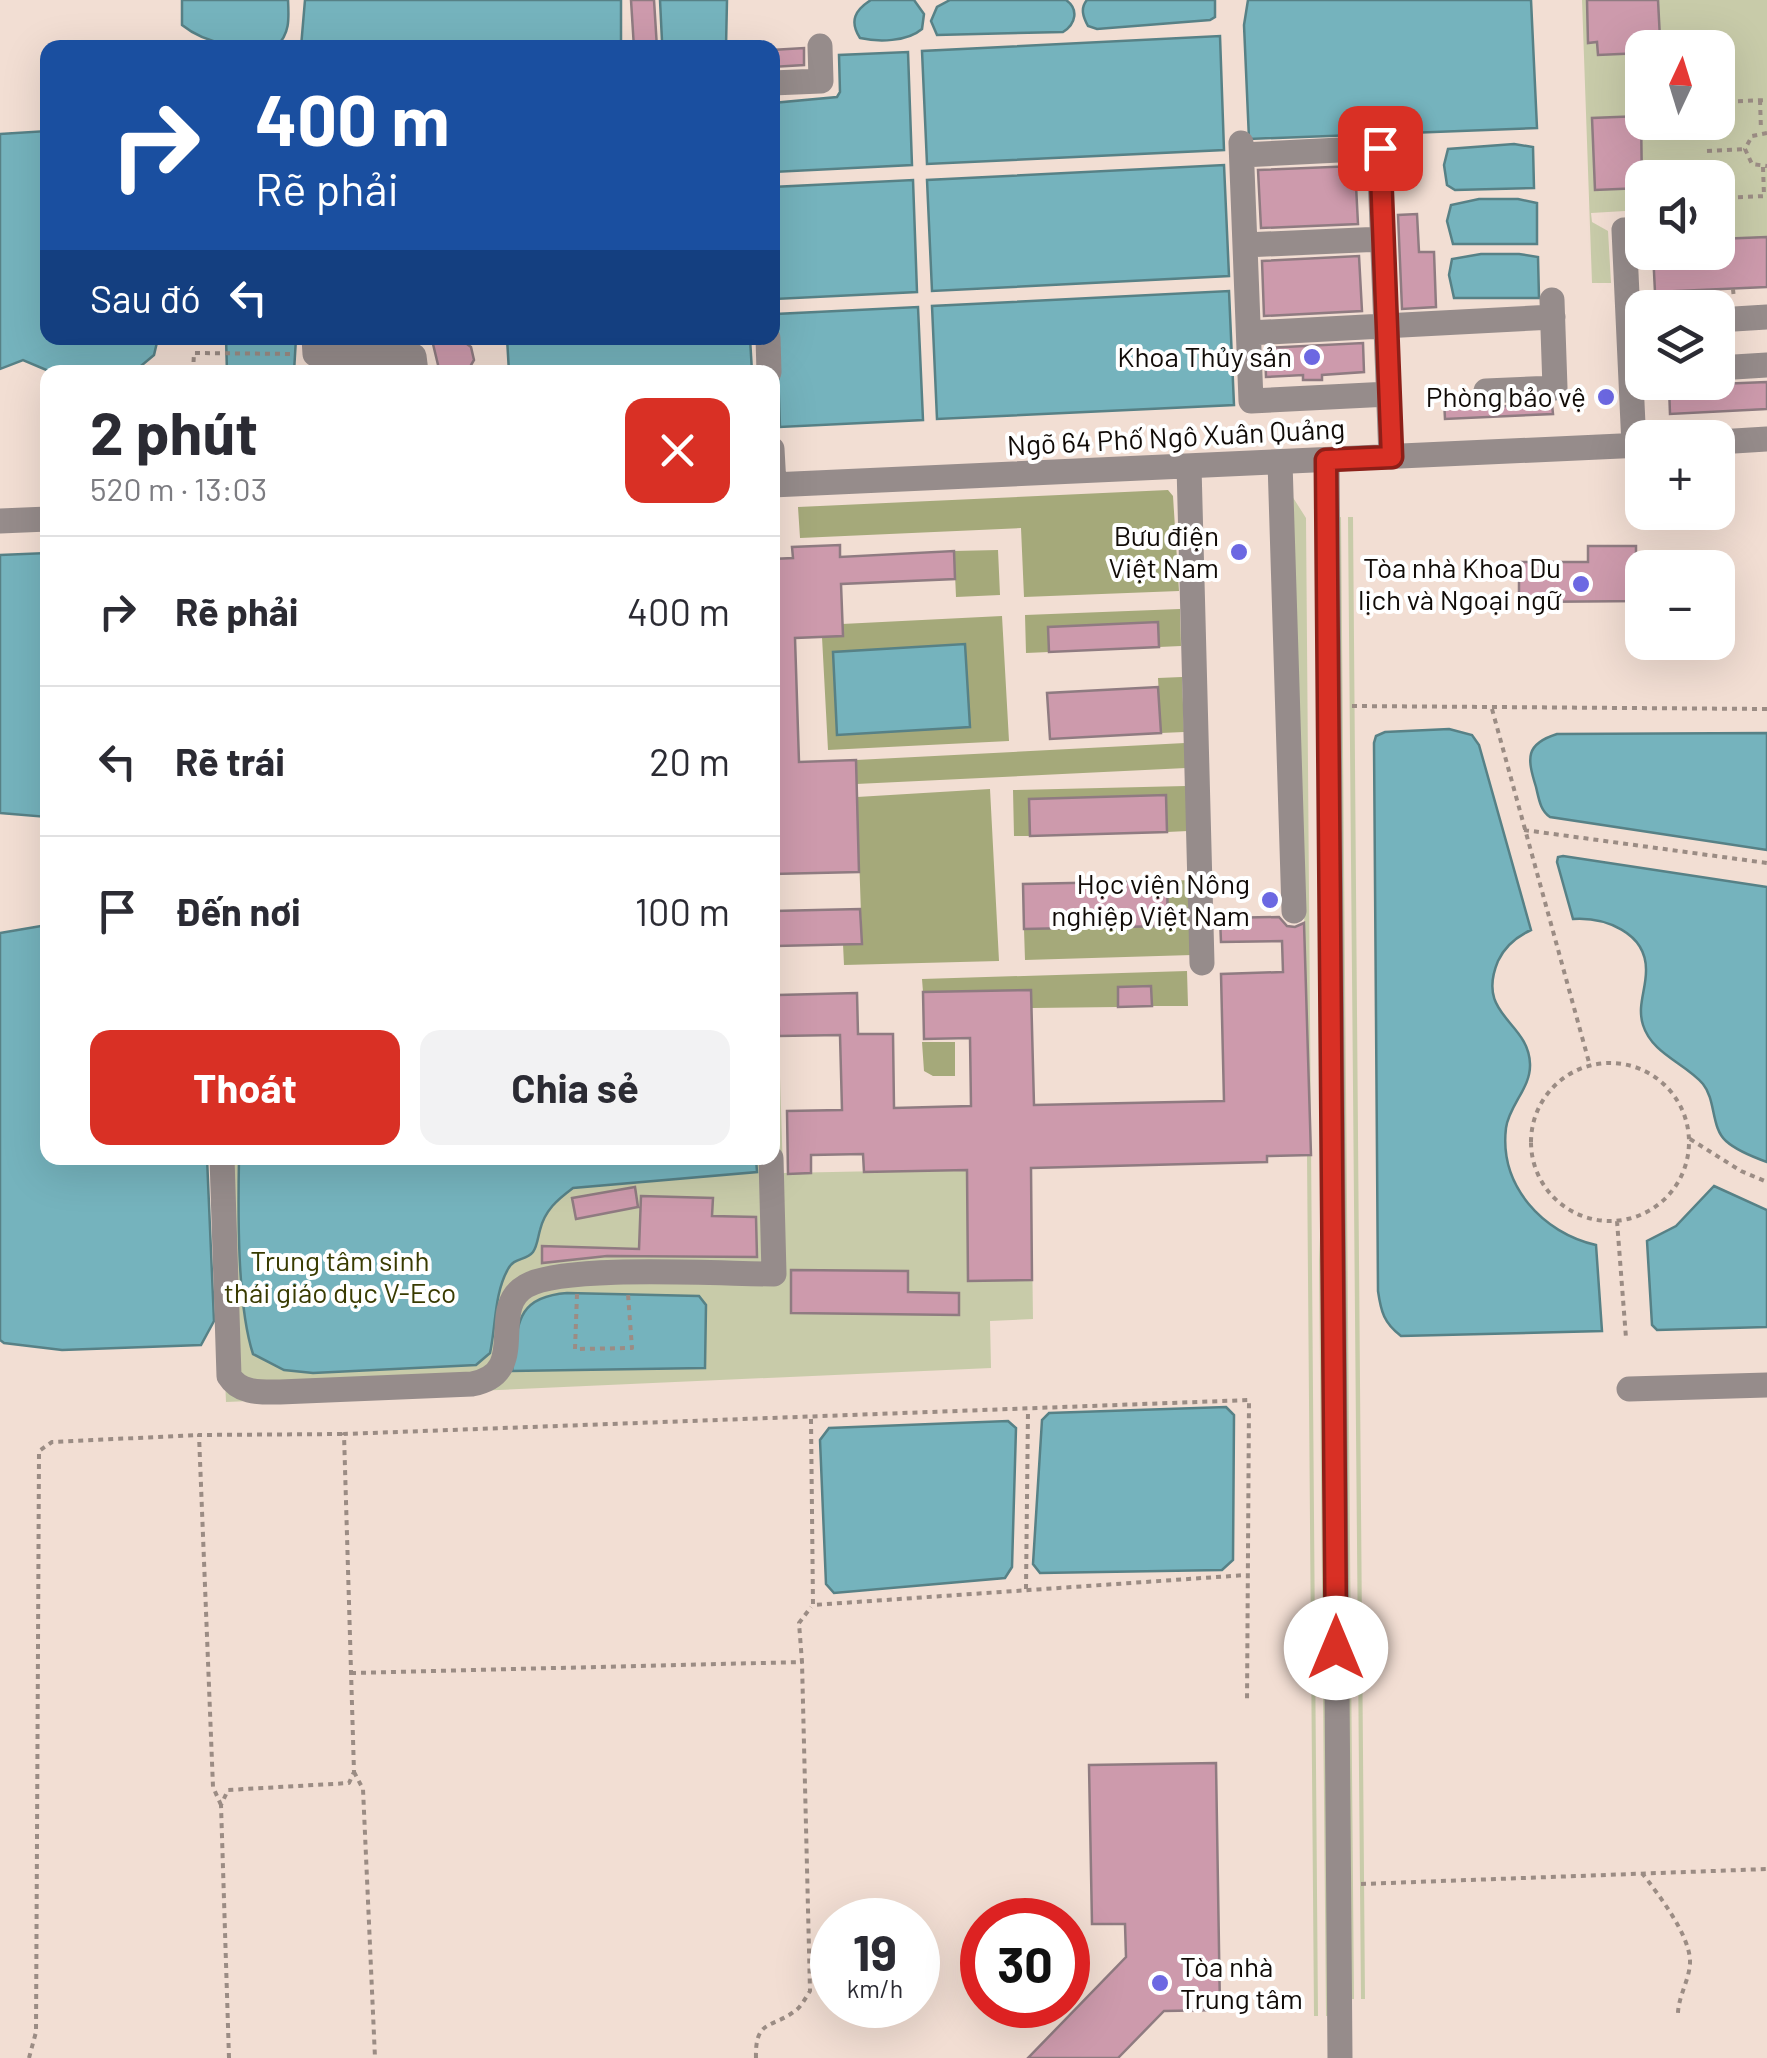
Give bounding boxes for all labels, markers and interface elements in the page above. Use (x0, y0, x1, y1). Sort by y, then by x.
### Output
north arrow (1625, 30, 1735, 140)
map controls (1625, 30, 1735, 660)
text: 400 m (255, 76, 450, 160)
icon: right (90, 80, 220, 210)
pin (1338, 106, 1423, 191)
icon: arrive (1353, 121, 1408, 176)
button: sound (1625, 160, 1735, 270)
text: Rẽ phải (255, 161, 399, 215)
icon: left (221, 270, 276, 325)
text: Sau đó (90, 275, 201, 321)
button: layers (1625, 290, 1735, 400)
place label: Khoa Thủy sản (1117, 339, 1292, 373)
marker: Khoa Thủy sản (1301, 346, 1323, 368)
place label: Phòng bảo vệ (1426, 379, 1586, 413)
marker: Phòng bảo vệ (1595, 386, 1617, 408)
text: 2 phút (90, 395, 258, 467)
button: close (625, 398, 730, 503)
street label: Ngõ 64 Phố Ngô Xuân Quảng (1006, 410, 1346, 462)
button: + (1625, 420, 1735, 530)
text: 520 m · 13:03 (90, 469, 267, 507)
place label: Bưu điện Việt Nam (1108, 518, 1219, 584)
marker: Bưu điện Việt Nam (1228, 541, 1250, 563)
place label: Tòa nhà Khoa Du lịch và Ngoại ngữ (1358, 550, 1562, 616)
button: − (1625, 550, 1735, 660)
marker: Tòa nhà Khoa Du lịch và Ngoại ngữ (1570, 573, 1592, 595)
icon: right (90, 584, 145, 639)
text: Rẽ phải (175, 588, 298, 634)
text: 400 m (627, 588, 730, 634)
icon: left (90, 734, 145, 789)
text: Rẽ trái (175, 738, 285, 784)
text: 20 m (649, 738, 730, 784)
place label: Học viện Nông nghiệp Việt Nam (1051, 866, 1250, 932)
icon: arrive (90, 884, 145, 939)
text: Đến nơi (175, 888, 301, 934)
text: 100 m (635, 888, 730, 934)
marker: Học viện Nông nghiệp Việt Nam (1259, 889, 1281, 911)
button: Thoát (90, 1030, 400, 1145)
button: Chia sẻ (420, 1030, 730, 1145)
park label: Trung tâm sinh thái giáo dục V-Eco (224, 1243, 456, 1309)
position arrow (1284, 1596, 1388, 1700)
speed limit sign: 30 (960, 1898, 1090, 2028)
text: 19 (853, 1921, 897, 1981)
place label: Tòa nhà Trung tâm (1180, 1949, 1303, 2015)
marker: Tòa nhà Trung tâm (1149, 1972, 1171, 1994)
text: km/h (847, 1973, 903, 2003)

